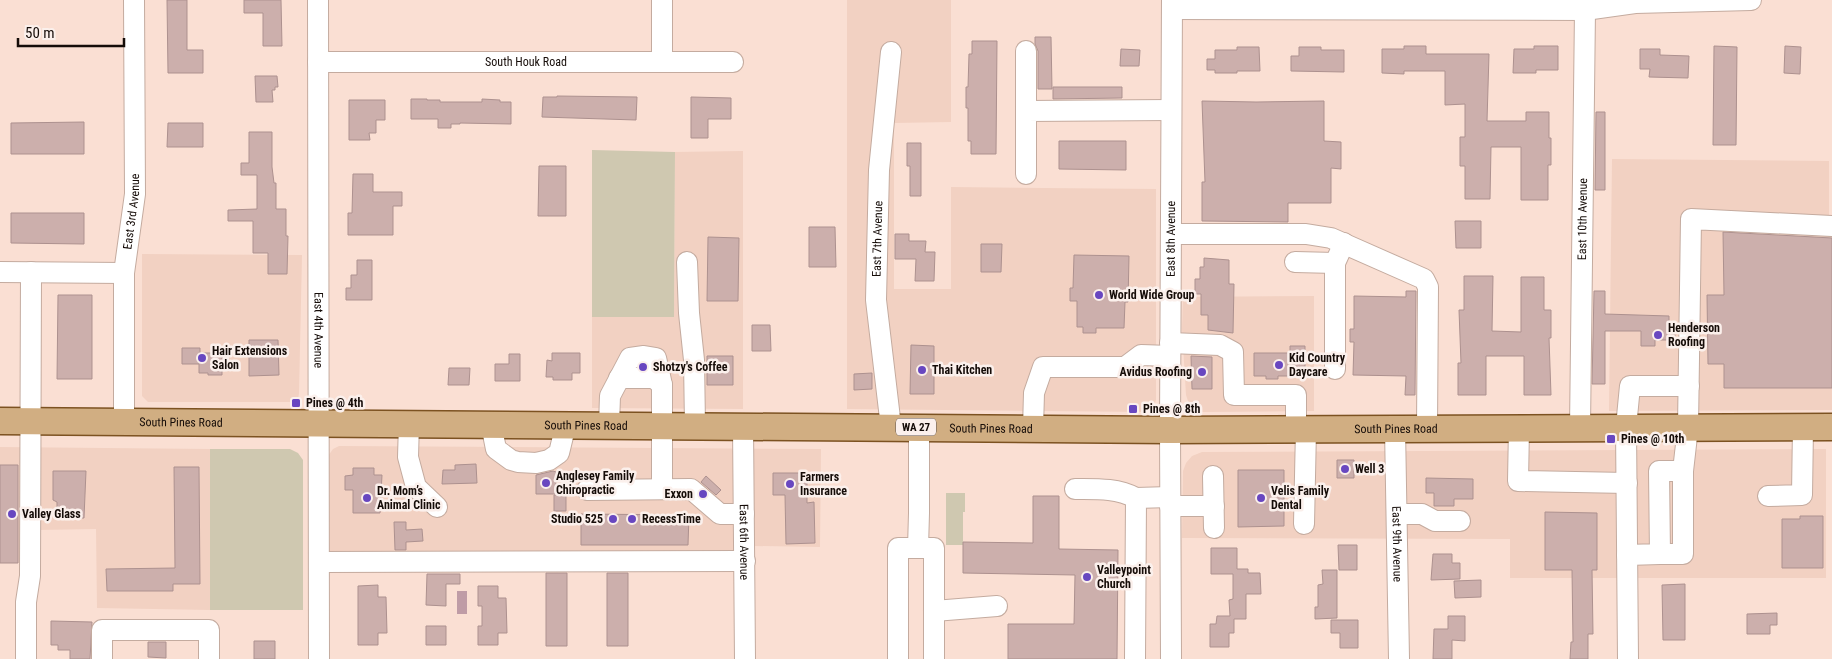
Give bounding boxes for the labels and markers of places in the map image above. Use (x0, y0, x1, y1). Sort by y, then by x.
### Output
place label: World Wide Group (1109, 288, 1195, 302)
marker: World Wide Group (1093, 289, 1105, 301)
place label: Henderson Roofing (1668, 321, 1720, 349)
marker: Henderson Roofing (1652, 329, 1664, 341)
place label: Hair Extensions Salon (212, 344, 288, 372)
place label: Kid Country Daycare (1289, 351, 1346, 379)
marker: Hair Extensions Salon (196, 352, 208, 364)
marker: Kid Country Daycare (1273, 359, 1285, 371)
place label: Shotzy's Coffee (653, 360, 728, 374)
marker: Shotzy's Coffee (637, 361, 649, 373)
place label: Thai Kitchen (932, 363, 992, 377)
marker: Thai Kitchen (916, 364, 928, 376)
place label: Avidus Roofing (1120, 365, 1192, 379)
marker: Avidus Roofing (1196, 366, 1208, 378)
place label: Pines @ 4th (306, 396, 363, 410)
marker: Pines @ 4th (290, 397, 302, 409)
place label: Pines @ 8th (1143, 402, 1200, 416)
marker: Pines @ 8th (1127, 403, 1139, 415)
place label: Pines @ 10th (1621, 432, 1684, 446)
marker: Pines @ 10th (1605, 433, 1617, 445)
place label: Well 3 (1355, 462, 1384, 476)
marker: Well 3 (1339, 463, 1351, 475)
place label: Anglesey Family Chiropractic (556, 469, 635, 497)
place label: Farmers Insurance (800, 470, 847, 498)
marker: Anglesey Family Chiropractic (540, 477, 552, 489)
marker: Farmers Insurance (784, 478, 796, 490)
place label: Dr. Mom’s Animal Clinic (377, 484, 441, 512)
place label: Velis Family Dental (1271, 484, 1330, 512)
place label: Exxon (665, 487, 693, 501)
marker: Exxon (697, 488, 709, 500)
marker: Dr. Mom’s Animal Clinic (361, 492, 373, 504)
marker: Velis Family Dental (1255, 492, 1267, 504)
place label: Valley Glass (22, 507, 81, 521)
marker: Valley Glass (6, 508, 18, 520)
place label: Studio 525 (551, 512, 603, 526)
place label: RecessTime (642, 512, 701, 526)
marker: Studio 525 (607, 513, 619, 525)
marker: RecessTime (626, 513, 638, 525)
place label: Valleypoint Church (1097, 563, 1151, 591)
marker: Valleypoint Church (1081, 571, 1093, 583)

